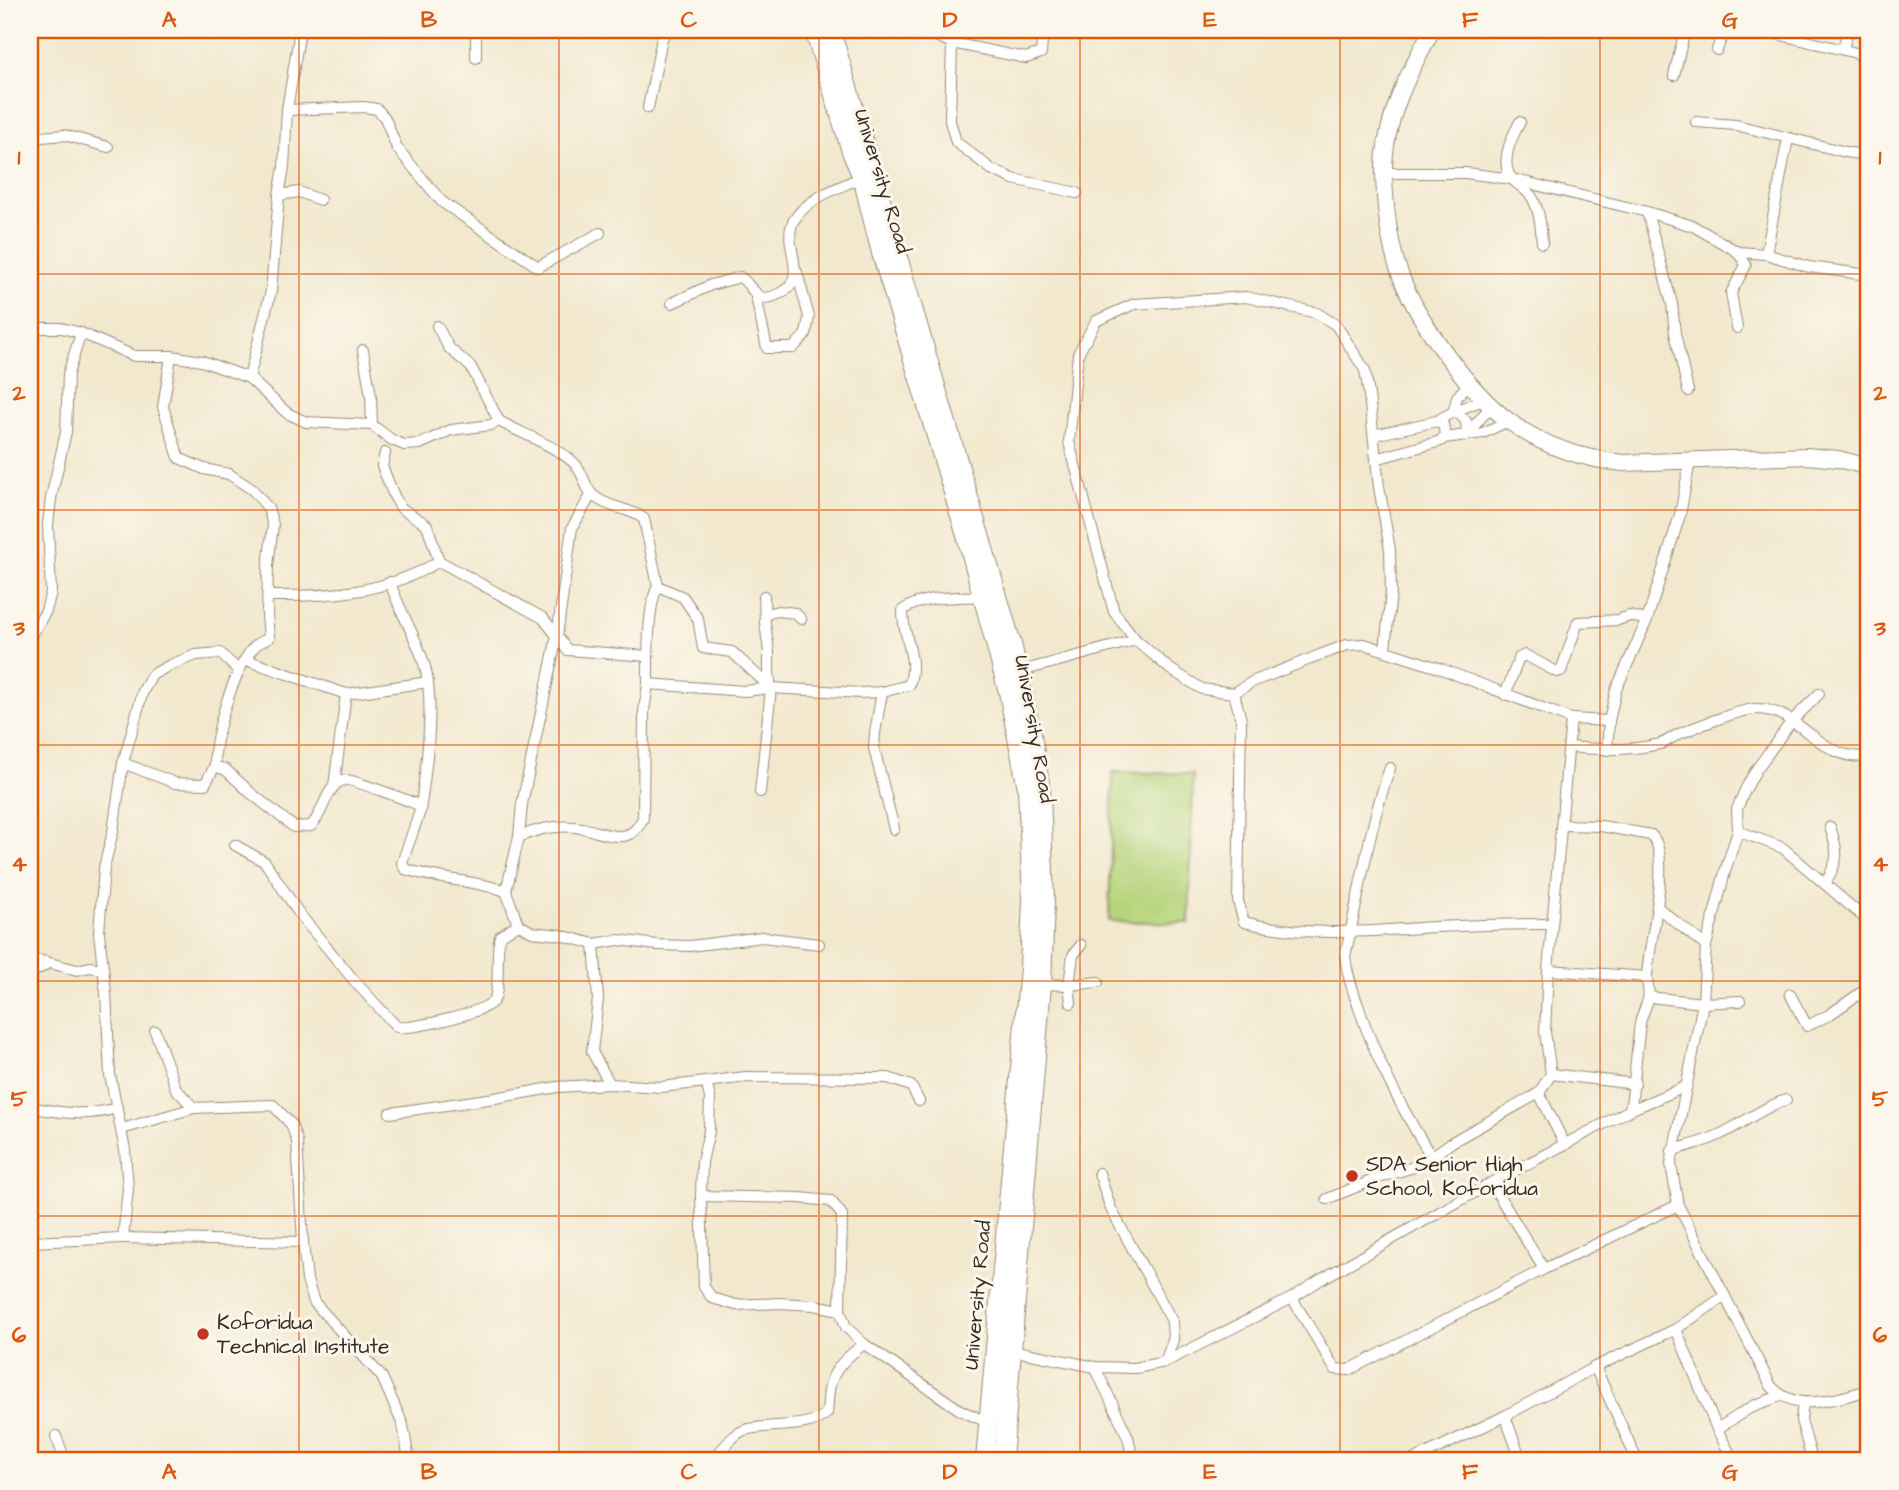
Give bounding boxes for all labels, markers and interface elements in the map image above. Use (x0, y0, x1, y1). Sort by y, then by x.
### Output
text: A (162, 4, 177, 36)
text: B (421, 4, 438, 36)
text: C (681, 4, 698, 36)
text: D (943, 4, 958, 36)
text: E (1203, 4, 1217, 36)
text: F (1462, 4, 1479, 36)
text: G (1722, 4, 1738, 36)
street label: University Road (845, 105, 918, 258)
text: 1 (18, 141, 21, 173)
text: 1 (1879, 141, 1882, 173)
text: 2 (11, 377, 26, 409)
text: 2 (1872, 377, 1887, 409)
text: 3 (12, 612, 25, 644)
text: 3 (1873, 612, 1886, 644)
street label: University Road (1005, 653, 1062, 806)
text: 4 (11, 848, 27, 880)
text: 4 (1872, 848, 1888, 880)
text: 5 (11, 1083, 28, 1115)
text: 5 (1872, 1083, 1889, 1115)
place label: SDA Senior High School, Koforidua (1366, 1150, 1538, 1203)
marker: SDA Senior High School, Koforidua (1344, 1168, 1360, 1184)
street label: University Road (957, 1219, 1000, 1371)
place label: Koforidua Technical Institute (217, 1308, 389, 1361)
text: 6 (12, 1319, 27, 1351)
text: 6 (1873, 1319, 1888, 1351)
marker: Koforidua Technical Institute (195, 1326, 211, 1342)
text: A (162, 1456, 177, 1488)
text: B (421, 1456, 438, 1488)
text: C (681, 1456, 698, 1488)
text: D (943, 1456, 958, 1488)
text: E (1203, 1456, 1217, 1488)
text: F (1462, 1456, 1479, 1488)
text: G (1722, 1456, 1738, 1488)

